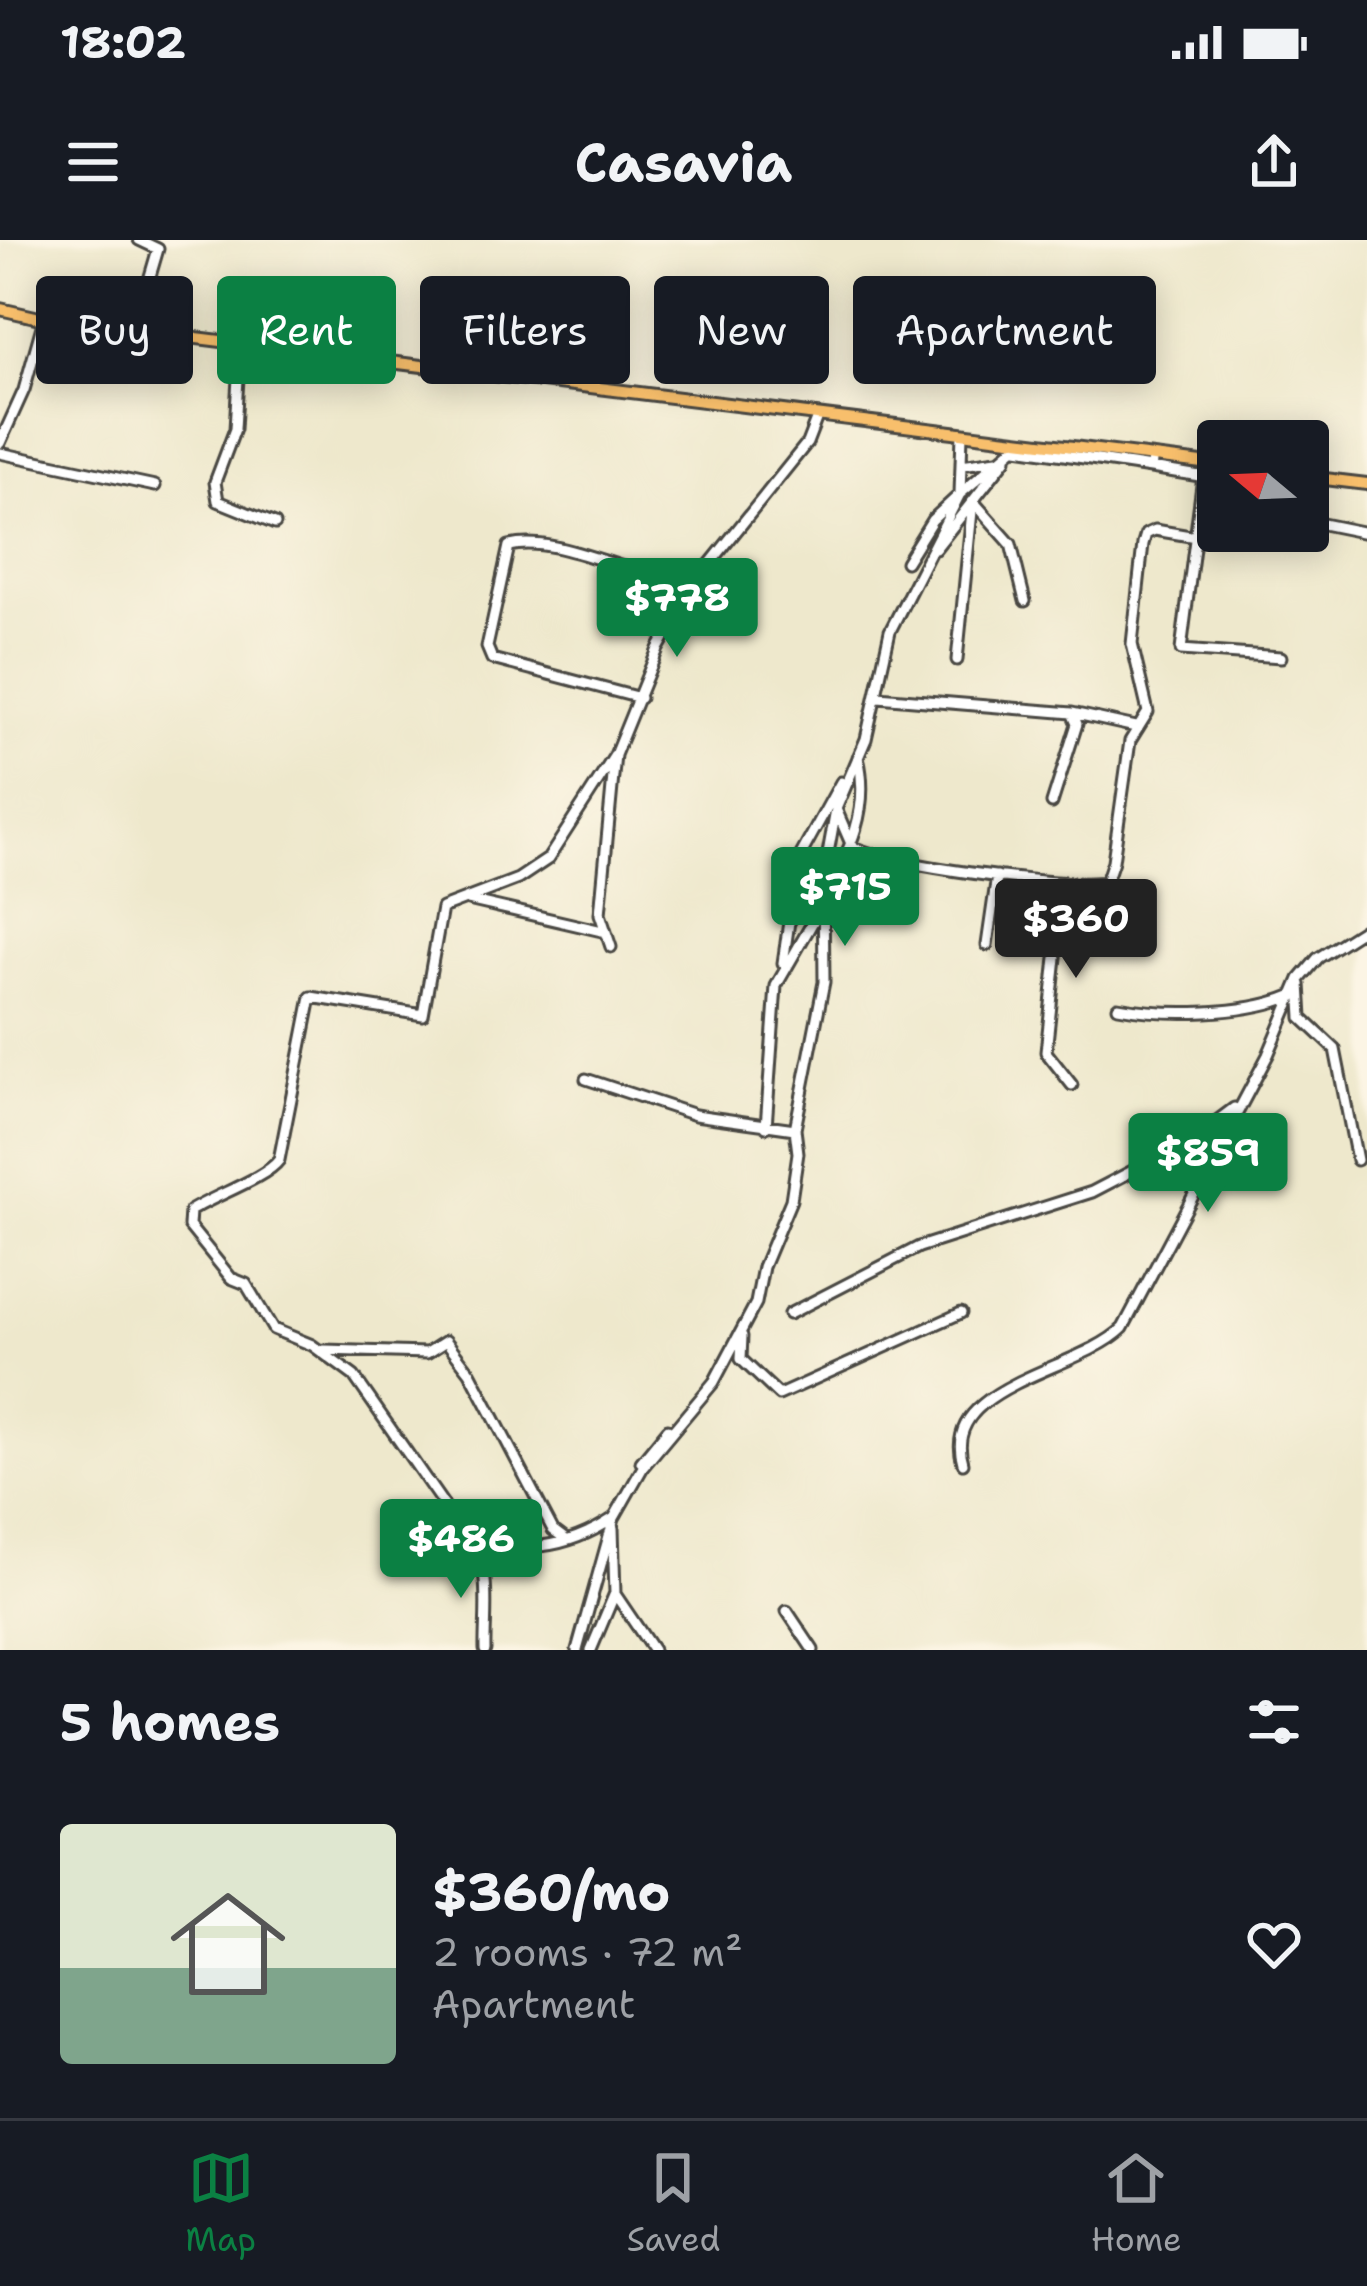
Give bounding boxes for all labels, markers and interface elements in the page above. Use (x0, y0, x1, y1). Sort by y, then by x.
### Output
text: 18:02 (60, 12, 186, 72)
text: Casavia (574, 126, 793, 198)
icon: menu (60, 129, 126, 195)
icon: share (1241, 129, 1307, 195)
chip: Buy (36, 276, 193, 384)
chip: Rent (217, 276, 396, 384)
chip: Filters (420, 276, 630, 384)
chip: New (654, 276, 829, 384)
chip: Apartment (853, 276, 1156, 384)
north arrow (1197, 420, 1329, 552)
map controls (1197, 420, 1329, 552)
pin: $778 (606, 558, 748, 660)
text: $778 (624, 571, 730, 623)
pin: $715 (774, 847, 916, 949)
text: $715 (798, 860, 892, 912)
pin: $360 (1005, 879, 1147, 981)
text: $360 (1022, 892, 1130, 944)
pin: $859 (1137, 1113, 1279, 1215)
text: $859 (1155, 1126, 1261, 1178)
pin: $486 (390, 1499, 532, 1601)
text: $486 (407, 1512, 515, 1564)
text: 5 homes (60, 1688, 280, 1756)
icon: filters (1241, 1689, 1307, 1755)
text: $360/mo (432, 1858, 670, 1926)
icon: home (156, 1872, 300, 2016)
icon: heart (1241, 1911, 1307, 1977)
text: 2 rooms · 72 m² (432, 1926, 743, 1978)
text: Apartment (432, 1978, 635, 2030)
tab: Map (185, 2145, 256, 2262)
tab: Saved (627, 2145, 720, 2262)
tab: Home (1091, 2145, 1182, 2262)

